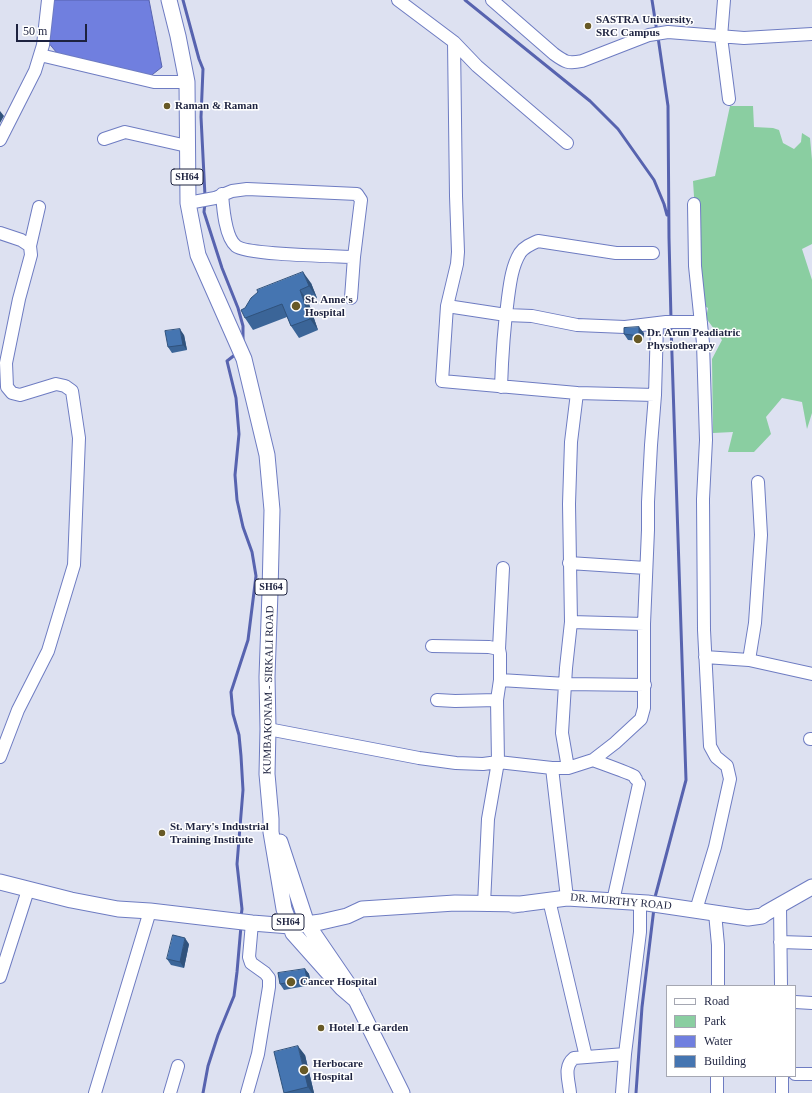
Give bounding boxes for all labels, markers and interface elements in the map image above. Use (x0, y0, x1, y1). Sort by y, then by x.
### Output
place label: SASTRA University, SRC Campus (596, 13, 693, 39)
scale bar (18, 16, 89, 42)
marker: SASTRA University, SRC Campus (583, 21, 593, 31)
text: 50 m (23, 24, 47, 38)
place label: Raman & Raman (175, 99, 258, 113)
marker: Raman & Raman (162, 101, 172, 111)
road number: SH64 (171, 169, 203, 185)
place label: St. Anne's Hospital (305, 293, 353, 319)
marker: St. Anne's Hospital (290, 300, 302, 312)
place label: Dr. Arun Peadiatric Physiotherapy (647, 326, 740, 352)
marker: Dr. Arun Peadiatric Physiotherapy (632, 333, 644, 345)
road number: SH64 (255, 579, 287, 595)
street label: KUMBAKONAM - SIRKALI ROAD (261, 605, 277, 775)
place label: St. Mary's Industrial Training Institute (170, 820, 269, 846)
marker: St. Mary's Industrial Training Institute (157, 828, 167, 838)
street label: DR. MURTHY ROAD (570, 891, 672, 913)
road number: SH64 (272, 914, 304, 930)
place label: Cancer Hospital (300, 975, 377, 989)
marker: Cancer Hospital (285, 976, 297, 988)
legend (666, 985, 796, 1077)
text: Road (704, 994, 729, 1008)
text: Park (704, 1014, 726, 1028)
place label: Hotel Le Garden (329, 1021, 408, 1035)
marker: Hotel Le Garden (316, 1023, 326, 1033)
text: Water (704, 1034, 732, 1048)
text: Building (704, 1054, 746, 1068)
place label: Herbocare Hospital (313, 1057, 363, 1083)
marker: Herbocare Hospital (298, 1064, 310, 1076)

